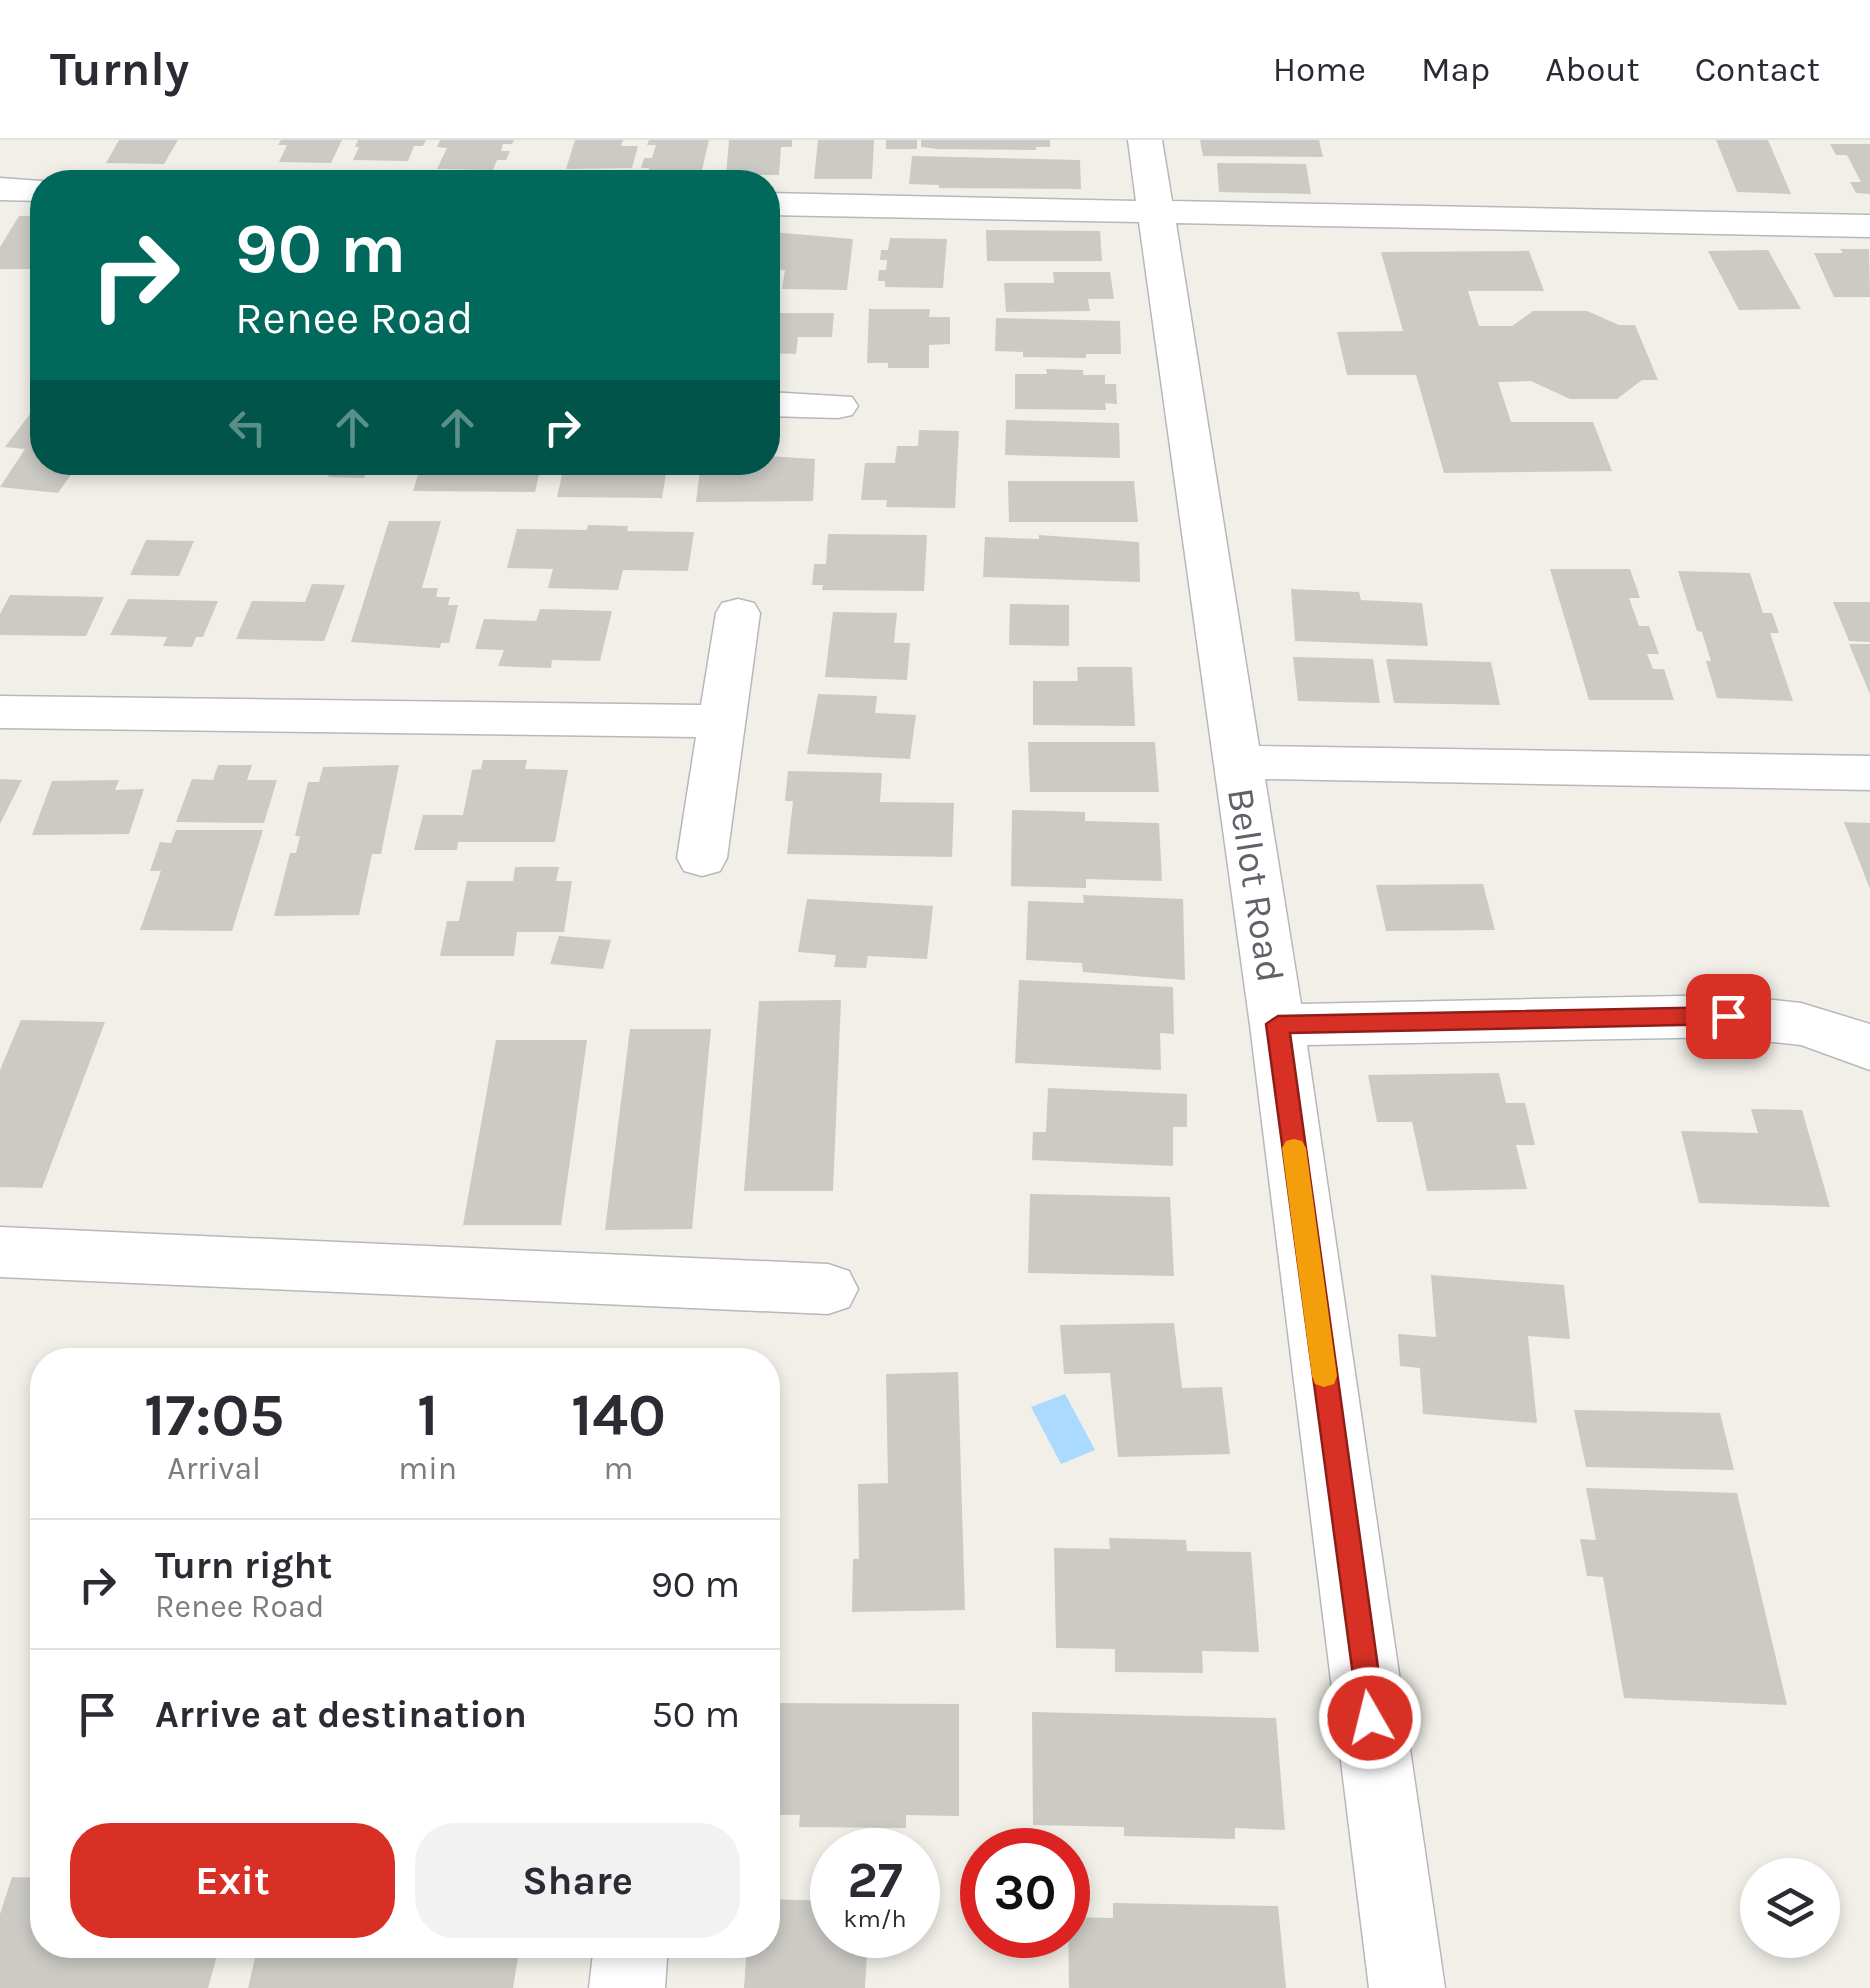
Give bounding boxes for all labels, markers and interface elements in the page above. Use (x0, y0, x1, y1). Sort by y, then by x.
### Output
text: Turnly (50, 41, 189, 97)
text: Home (1273, 49, 1366, 90)
text: Map (1421, 49, 1490, 90)
text: About (1545, 49, 1640, 90)
text: Contact (1695, 49, 1820, 90)
text: 90 m (235, 208, 406, 290)
icon: right (70, 210, 200, 340)
text: Renee Road (235, 292, 473, 344)
icon: left (220, 400, 275, 455)
icon: ahead (325, 400, 380, 455)
icon: ahead (430, 400, 485, 455)
icon: right (535, 400, 590, 455)
street label: Bellot Road (1218, 785, 1293, 985)
pin (1686, 974, 1771, 1059)
icon: arrive (1701, 989, 1756, 1044)
text: 17:05 (144, 1380, 284, 1450)
text: 1 (417, 1380, 438, 1450)
text: 140 (571, 1380, 666, 1450)
text: Arrival (167, 1450, 261, 1487)
text: min (398, 1450, 457, 1487)
text: m (604, 1450, 633, 1487)
text: Turn right (155, 1543, 332, 1588)
icon: right (70, 1557, 125, 1612)
text: 90 m (651, 1562, 740, 1607)
text: Renee Road (155, 1588, 324, 1625)
position arrow (1318, 1666, 1422, 1770)
icon: arrive (70, 1687, 125, 1742)
text: Arrive at destination (155, 1692, 527, 1737)
text: 50 m (651, 1692, 740, 1737)
button: Exit (70, 1823, 395, 1938)
button: Share (415, 1823, 740, 1938)
speed limit sign: 30 (960, 1828, 1090, 1958)
text: 27 (847, 1851, 903, 1910)
map controls (1740, 1858, 1840, 1958)
button: layers (1740, 1858, 1840, 1958)
text: km/h (843, 1904, 907, 1933)

